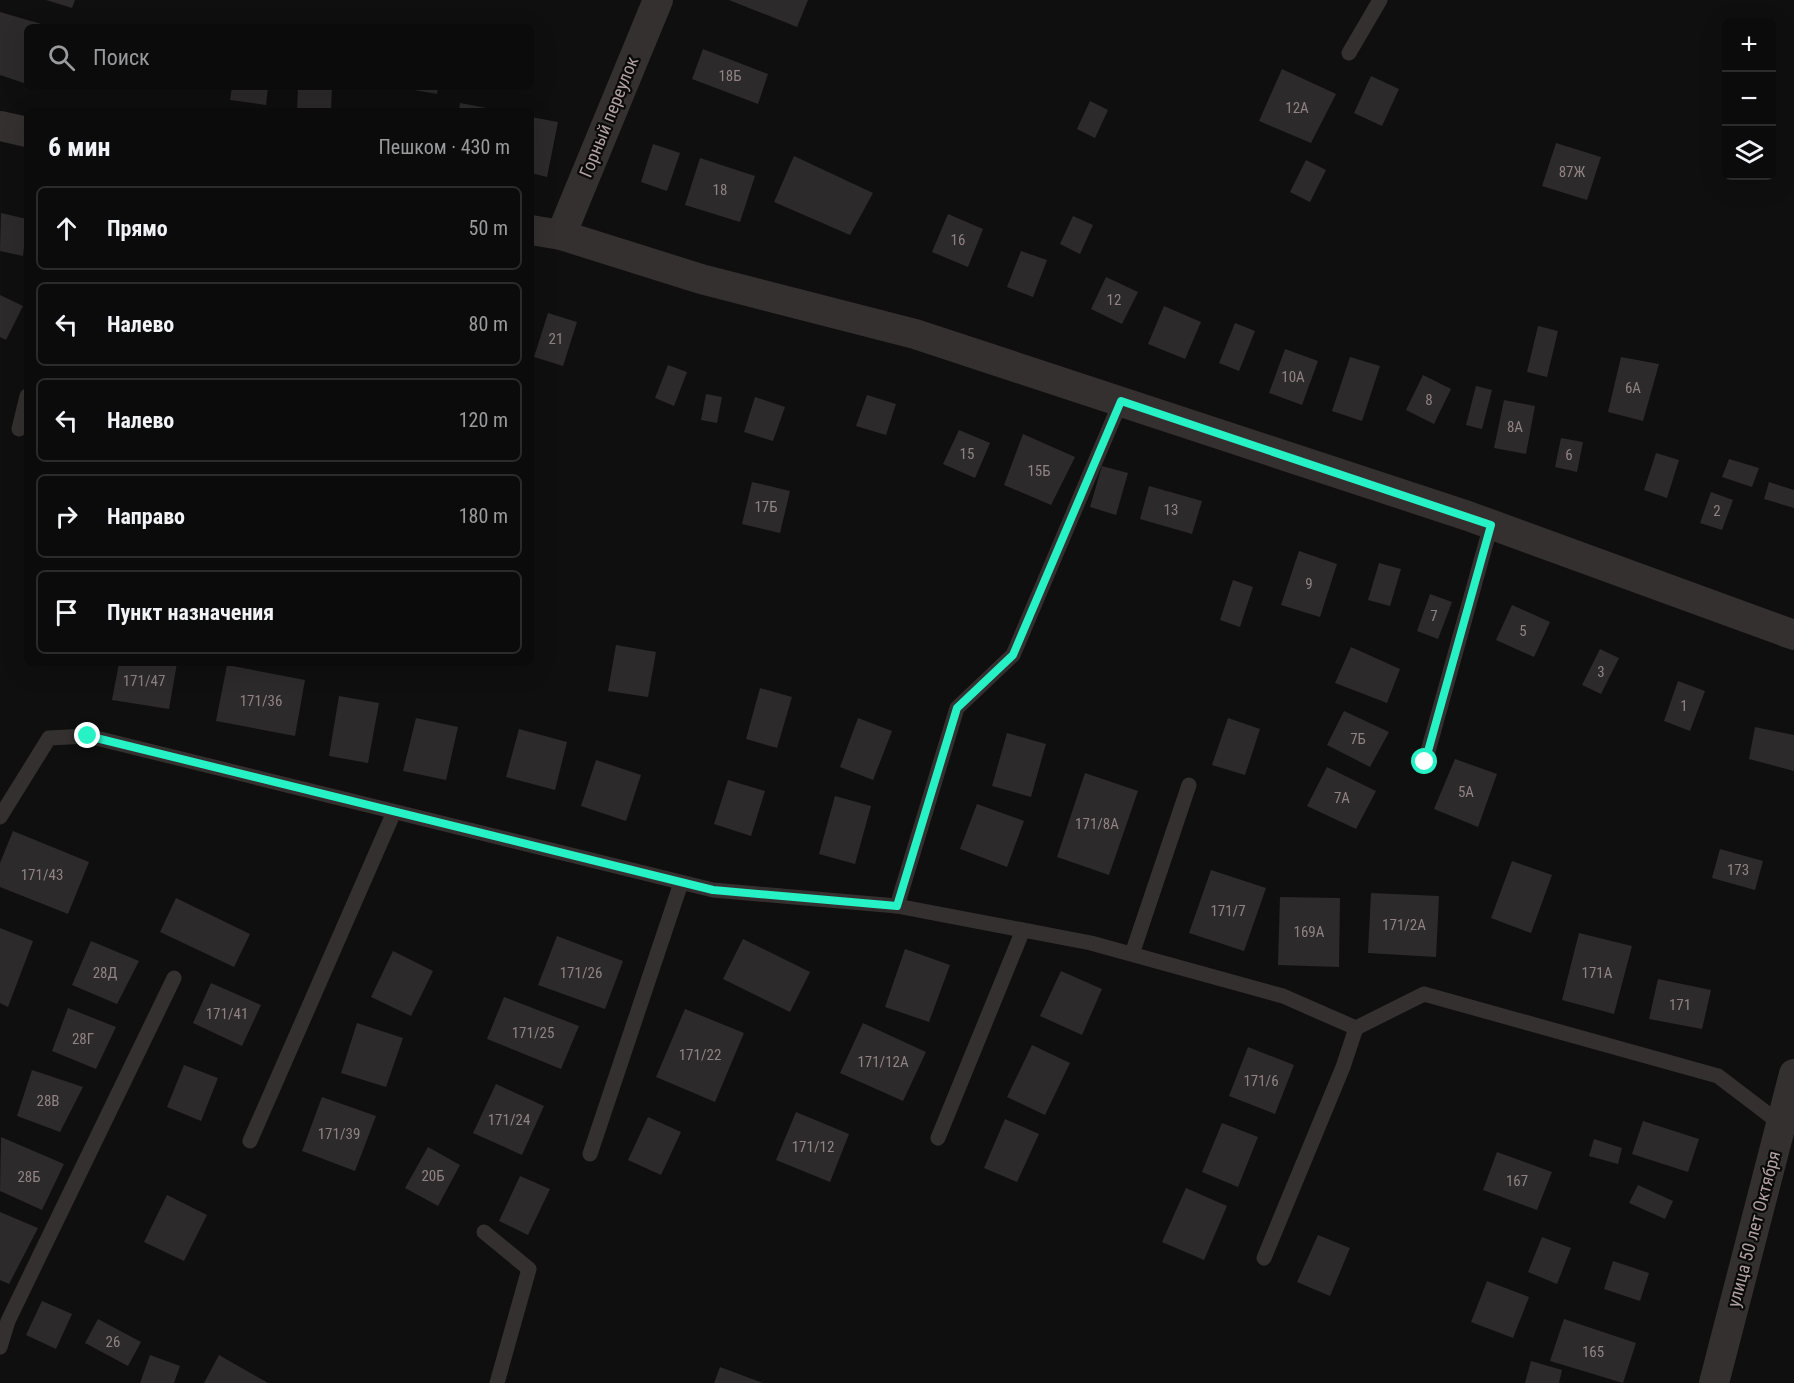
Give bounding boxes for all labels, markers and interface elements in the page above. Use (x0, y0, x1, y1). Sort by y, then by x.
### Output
map controls (1722, 18, 1776, 180)
button: + (1722, 18, 1776, 72)
search box (24, 24, 534, 90)
icon: search (45, 41, 78, 74)
text: Поиск (93, 45, 150, 70)
street label: Горный переулок (575, 53, 642, 180)
house number: 18Б (718, 67, 742, 85)
button: − (1722, 72, 1776, 126)
house number: 12А (1285, 99, 1309, 117)
button: layers (1722, 126, 1776, 180)
text: 6 мин (48, 132, 110, 162)
text: Пешком · 430 m (378, 135, 510, 159)
house number: 87Ж (1559, 163, 1585, 181)
house number: 18 (713, 181, 727, 199)
icon: ahead (50, 212, 83, 245)
text: Прямо (107, 216, 168, 241)
text: 50 m (469, 216, 508, 240)
house number: 16 (951, 231, 965, 249)
house number: 12 (1107, 291, 1121, 309)
icon: left (50, 308, 83, 341)
text: Налево (107, 312, 174, 337)
text: 80 m (469, 312, 508, 336)
house number: 21 (549, 330, 563, 348)
house number: 10А (1281, 368, 1305, 386)
house number: 6A (1625, 379, 1641, 397)
house number: 8 (1425, 391, 1433, 409)
icon: left (50, 404, 83, 437)
text: Налево (107, 408, 174, 433)
text: 120 m (459, 408, 508, 432)
house number: 8А (1507, 418, 1523, 436)
house number: 15 (960, 445, 974, 463)
house number: 6 (1565, 446, 1573, 464)
house number: 15Б (1027, 462, 1051, 480)
house number: 17Б (754, 498, 778, 516)
icon: right (50, 500, 83, 533)
house number: 13 (1164, 501, 1178, 519)
house number: 2 (1713, 502, 1721, 520)
text: Направо (107, 504, 185, 529)
text: 180 m (459, 504, 508, 528)
house number: 9 (1305, 575, 1313, 593)
icon: arrive (50, 596, 83, 629)
text: Пункт назначения (107, 600, 274, 625)
house number: 7 (1430, 607, 1438, 625)
house number: 5 (1519, 622, 1527, 640)
house number: 3 (1597, 663, 1605, 681)
house number: 171/47 (123, 672, 165, 690)
house number: 171/36 (240, 692, 282, 710)
house number: 1 (1680, 697, 1688, 715)
route end (74, 722, 100, 748)
house number: 7Б (1350, 730, 1366, 748)
route start (1411, 748, 1437, 774)
house number: 5А (1458, 783, 1474, 801)
house number: 7А (1334, 789, 1350, 807)
house number: 171/8А (1075, 815, 1119, 833)
house number: 173 (1727, 861, 1749, 879)
house number: 171/43 (21, 866, 63, 884)
house number: 171/7 (1210, 902, 1246, 920)
house number: 171/2А (1382, 916, 1426, 934)
house number: 169А (1294, 923, 1325, 941)
house number: 28Д (93, 964, 117, 982)
house number: 171/26 (560, 964, 602, 982)
house number: 171А (1582, 964, 1613, 982)
house number: 171 (1669, 996, 1691, 1014)
house number: 171/41 (206, 1005, 248, 1023)
house number: 171/25 (512, 1024, 554, 1042)
house number: 28Г (72, 1030, 94, 1048)
house number: 171/22 (679, 1046, 721, 1064)
house number: 171/12А (857, 1053, 909, 1071)
house number: 171/6 (1243, 1072, 1279, 1090)
house number: 28В (37, 1092, 60, 1110)
house number: 171/24 (488, 1111, 530, 1129)
house number: 171/39 (318, 1125, 360, 1143)
house number: 171/12 (792, 1138, 834, 1156)
street label: улица 50 лет Октября (1723, 1148, 1784, 1309)
house number: 20Б (421, 1167, 445, 1185)
house number: 28Б (17, 1168, 41, 1186)
house number: 167 (1506, 1172, 1528, 1190)
house number: 26 (106, 1333, 120, 1351)
house number: 165 (1582, 1343, 1604, 1361)

